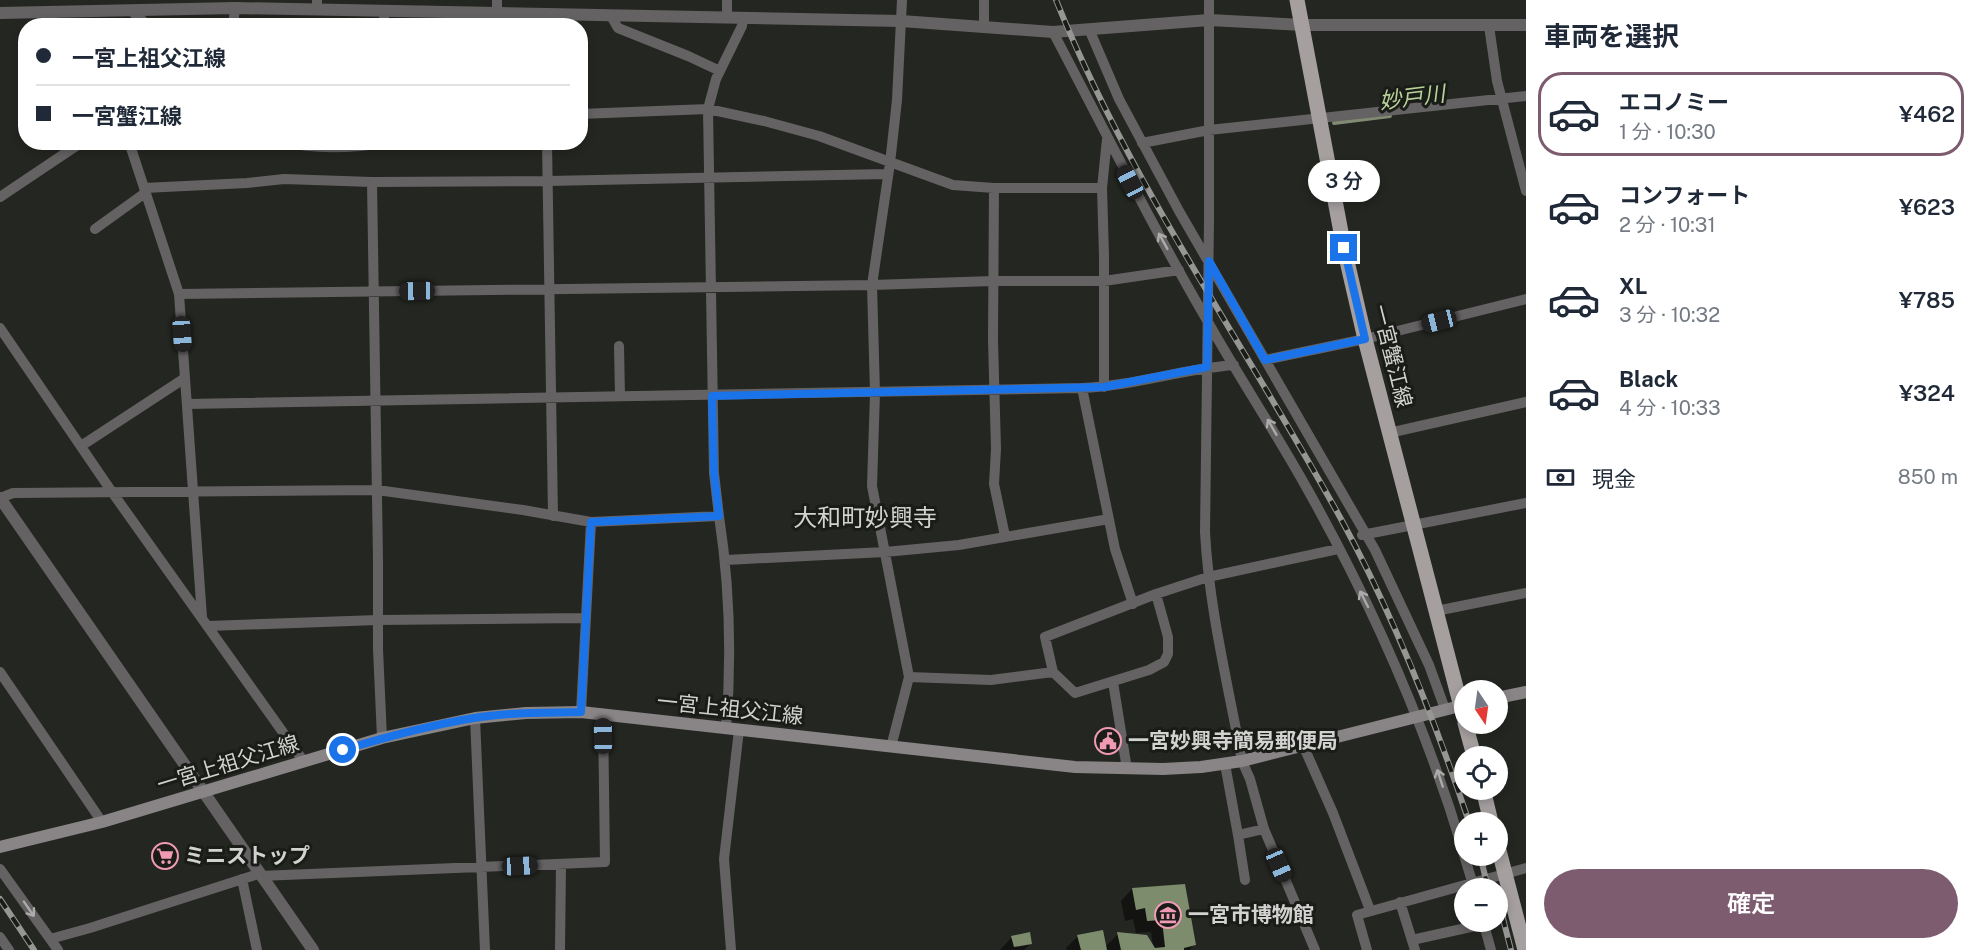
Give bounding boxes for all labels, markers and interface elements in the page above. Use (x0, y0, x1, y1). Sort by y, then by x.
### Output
text: 車両を選択 (1544, 20, 1679, 52)
text: 一宮上祖父江線 (72, 45, 226, 71)
water label: 妙戸川 (1378, 80, 1448, 114)
icon: car (1547, 87, 1601, 141)
text: エコノミー (1619, 89, 1729, 115)
text: ¥462 (1899, 101, 1955, 127)
text: 一宮蟹江線 (72, 103, 182, 129)
text: 1 分 · 10:30 (1619, 120, 1716, 144)
callout: 3 分 (1308, 161, 1380, 203)
car (1114, 162, 1146, 202)
text: 3 分 (1325, 169, 1363, 193)
icon: car (1547, 180, 1601, 234)
text: コンフォート (1619, 182, 1750, 208)
text: ¥623 (1899, 194, 1955, 220)
text: 2 分 · 10:31 (1619, 213, 1716, 237)
one-way arrow (1156, 233, 1168, 250)
route end (1330, 234, 1357, 261)
icon: car (1547, 273, 1601, 327)
text: XL (1619, 273, 1647, 299)
car (399, 282, 435, 300)
text: ¥785 (1899, 287, 1955, 313)
street label: 一宮蟹江線 (1368, 302, 1417, 410)
text: 3 分 · 10:32 (1619, 303, 1720, 327)
car (1419, 308, 1459, 334)
car (172, 315, 192, 353)
icon: car (1547, 366, 1601, 420)
text: Black (1619, 366, 1678, 392)
text: ¥324 (1899, 380, 1955, 406)
text: 4 分 · 10:33 (1619, 396, 1721, 420)
one-way arrow (1266, 419, 1278, 436)
icon: cash (1544, 461, 1577, 494)
text: 850 m (1898, 465, 1958, 489)
text: 現金 (1592, 466, 1636, 492)
district label: 大和町妙興寺 (793, 503, 937, 531)
one-way arrow (1357, 590, 1369, 608)
north arrow (1454, 680, 1508, 734)
map controls (1454, 680, 1508, 932)
street label: 一宮上祖父江線 (656, 688, 804, 729)
car (594, 718, 612, 754)
public building icon: 一宮妙興寺簡易郵便局 (1093, 726, 1123, 756)
place label: 一宮妙興寺簡易郵便局 (1128, 728, 1338, 753)
street label: 一宮上祖父江線 (154, 730, 302, 797)
route start (329, 736, 356, 763)
button: locate (1454, 746, 1508, 800)
one-way arrow (1434, 769, 1445, 788)
button: + (1454, 812, 1508, 866)
supermarket icon: ミニストップ (150, 841, 180, 871)
place label: ミニストップ (184, 843, 310, 868)
car (1263, 845, 1295, 885)
car (502, 856, 538, 876)
button: 確定 (1544, 869, 1958, 938)
button: − (1454, 878, 1508, 932)
museum icon: 一宮市博物館 (1153, 900, 1183, 930)
one-way arrow (23, 901, 35, 917)
place label: 一宮市博物館 (1188, 902, 1314, 927)

